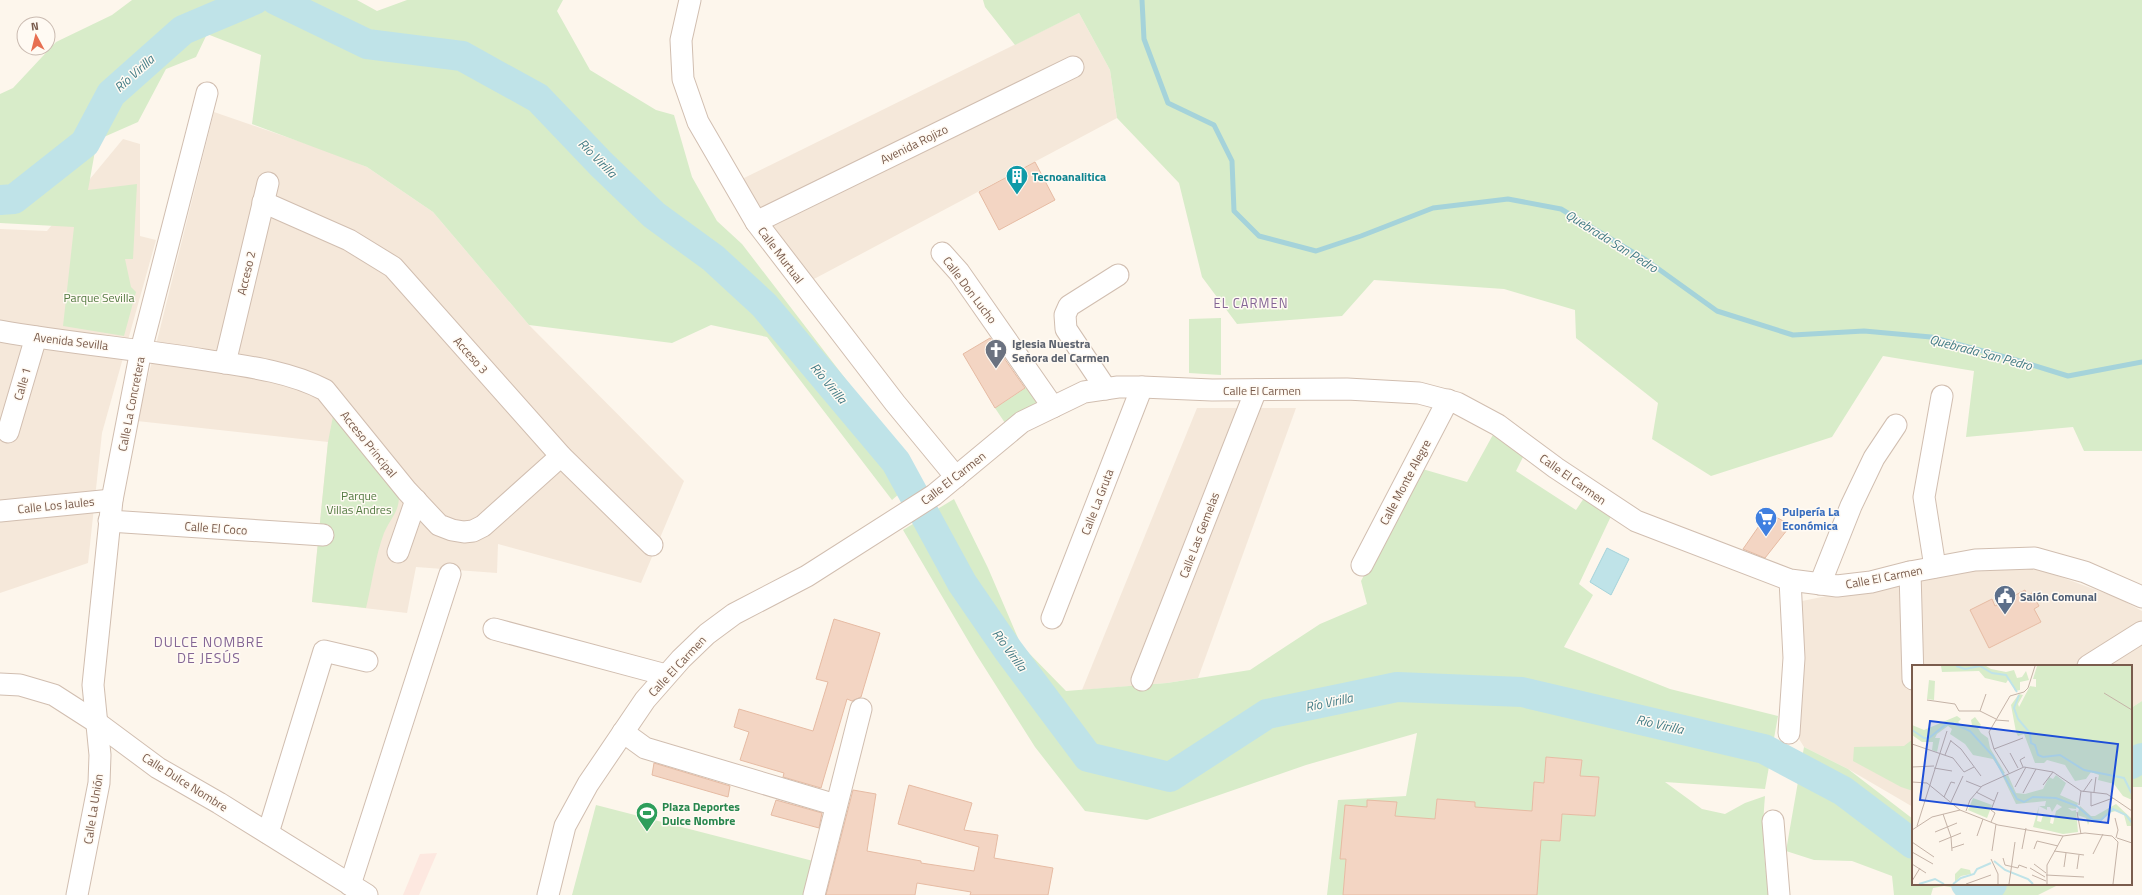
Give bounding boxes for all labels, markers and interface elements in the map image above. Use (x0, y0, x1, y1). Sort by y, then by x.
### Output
north arrow (16, 16, 56, 56)
text: N (30, 18, 40, 34)
water label: Río Virilla (109, 49, 160, 96)
street label: Avenida Rojizo (877, 119, 951, 169)
water label: Río Virilla (574, 134, 623, 183)
building icon: Tecnoanalitica (1004, 163, 1030, 196)
place label: Tecnoanalitica (1032, 167, 1106, 186)
water label: Quebrada San Pedro (1562, 205, 1663, 278)
street label: Calle Murtual (753, 223, 809, 287)
street label: Acceso 2 (232, 249, 260, 297)
street label: Calle Don Lucho (938, 252, 1002, 328)
park label: Parque Sevilla (64, 288, 134, 307)
district label: EL CARMEN (1213, 293, 1289, 313)
street label: Avenida Sevilla (33, 327, 109, 355)
water label: Quebrada San Pedro (1927, 329, 2035, 375)
street label: Acceso 3 (449, 332, 493, 378)
place label: Iglesia Nuestra Señora del Carmen (1012, 334, 1109, 367)
church icon: Iglesia Nuestra Señora del Carmen (983, 337, 1009, 370)
street label: Calle La Concretera (113, 355, 149, 453)
water label: Río Virilla (806, 358, 853, 409)
street label: Calle 1 (8, 365, 36, 403)
street label: Calle El Carmen (1223, 381, 1301, 400)
street label: Acceso Principal (336, 406, 402, 482)
street label: Calle Monte Alegre (1374, 436, 1436, 528)
street label: Calle El Carmen (916, 446, 990, 510)
street label: Calle El Carmen (1536, 449, 1610, 509)
street label: Calle La Gruta (1076, 466, 1118, 538)
park label: Parque Villas Andres (326, 486, 392, 519)
street label: Calle Las Gemelas (1174, 489, 1224, 581)
street label: Calle Los Jaules (17, 491, 96, 518)
place label: Pulpería La Económica (1782, 502, 1840, 535)
supermarket icon: Pulpería La Económica (1753, 505, 1779, 538)
street label: Calle El Coco (184, 516, 248, 540)
street label: Calle El Carmen (1844, 560, 1924, 594)
public building icon: Salón Comunal (1992, 583, 2018, 616)
place label: Salón Comunal (2020, 587, 2097, 606)
water label: Río Virilla (988, 625, 1033, 676)
district label: DULCE NOMBRE DE JESÚS (154, 631, 264, 668)
street label: Calle El Carmen (643, 631, 711, 701)
inset map (1912, 665, 2132, 885)
water label: Río Virilla (1303, 687, 1356, 717)
water label: Río Virilla (1634, 709, 1687, 739)
street label: Calle Dulce Nombre (138, 748, 232, 816)
street label: Calle La Unión (78, 773, 108, 845)
place label: Plaza Deportes Dulce Nombre (662, 797, 740, 830)
sports icon: Plaza Deportes Dulce Nombre (634, 800, 660, 833)

